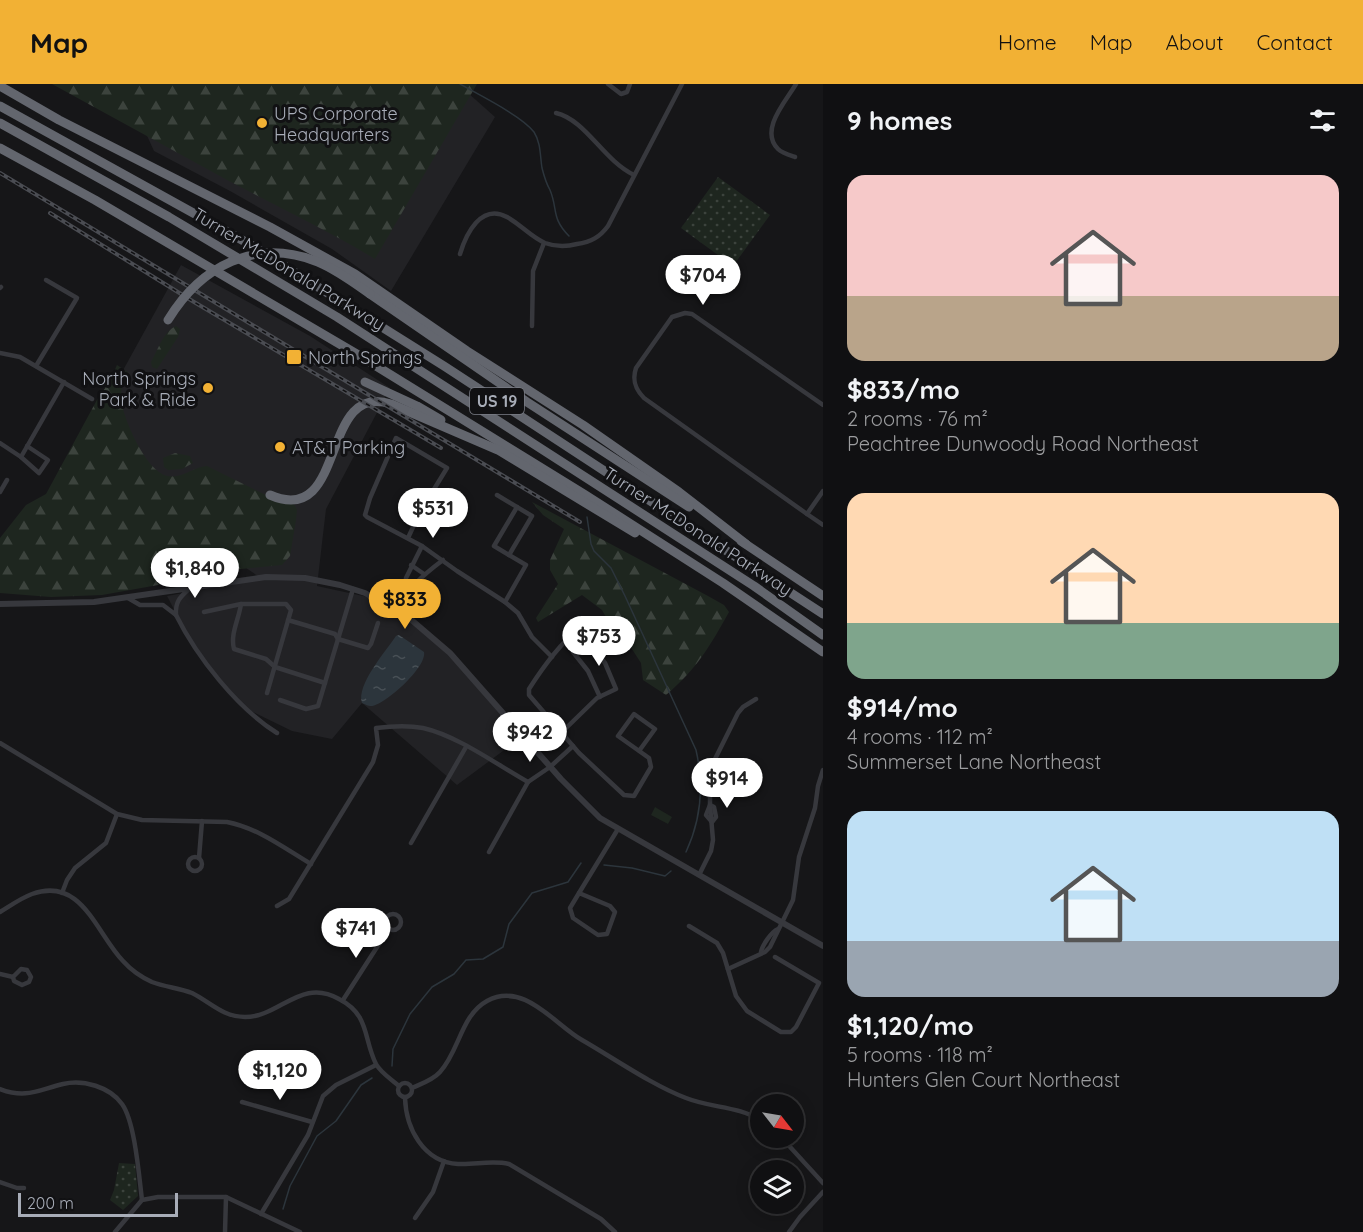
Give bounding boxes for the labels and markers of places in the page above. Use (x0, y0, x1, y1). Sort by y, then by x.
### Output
place label: UPS Corporate Headquarters (274, 102, 398, 146)
marker: UPS Corporate Headquarters (255, 116, 269, 130)
pin: $704 (667, 255, 739, 306)
place label: North Springs (308, 346, 422, 369)
marker: North Springs (285, 348, 303, 366)
place label: North Springs Park & Ride (82, 367, 196, 411)
marker: North Springs Park & Ride (201, 381, 215, 395)
place label: AT&T Parking (292, 436, 405, 459)
marker: AT&T Parking (273, 440, 287, 454)
pin: $531 (397, 488, 469, 539)
pin: $1,840 (146, 548, 244, 599)
pin: $833 (369, 579, 441, 630)
pin: $753 (563, 616, 635, 667)
pin: $942 (494, 712, 566, 763)
pin: $914 (691, 758, 763, 809)
pin: $741 (320, 908, 392, 959)
pin: $1,120 (231, 1050, 329, 1101)

